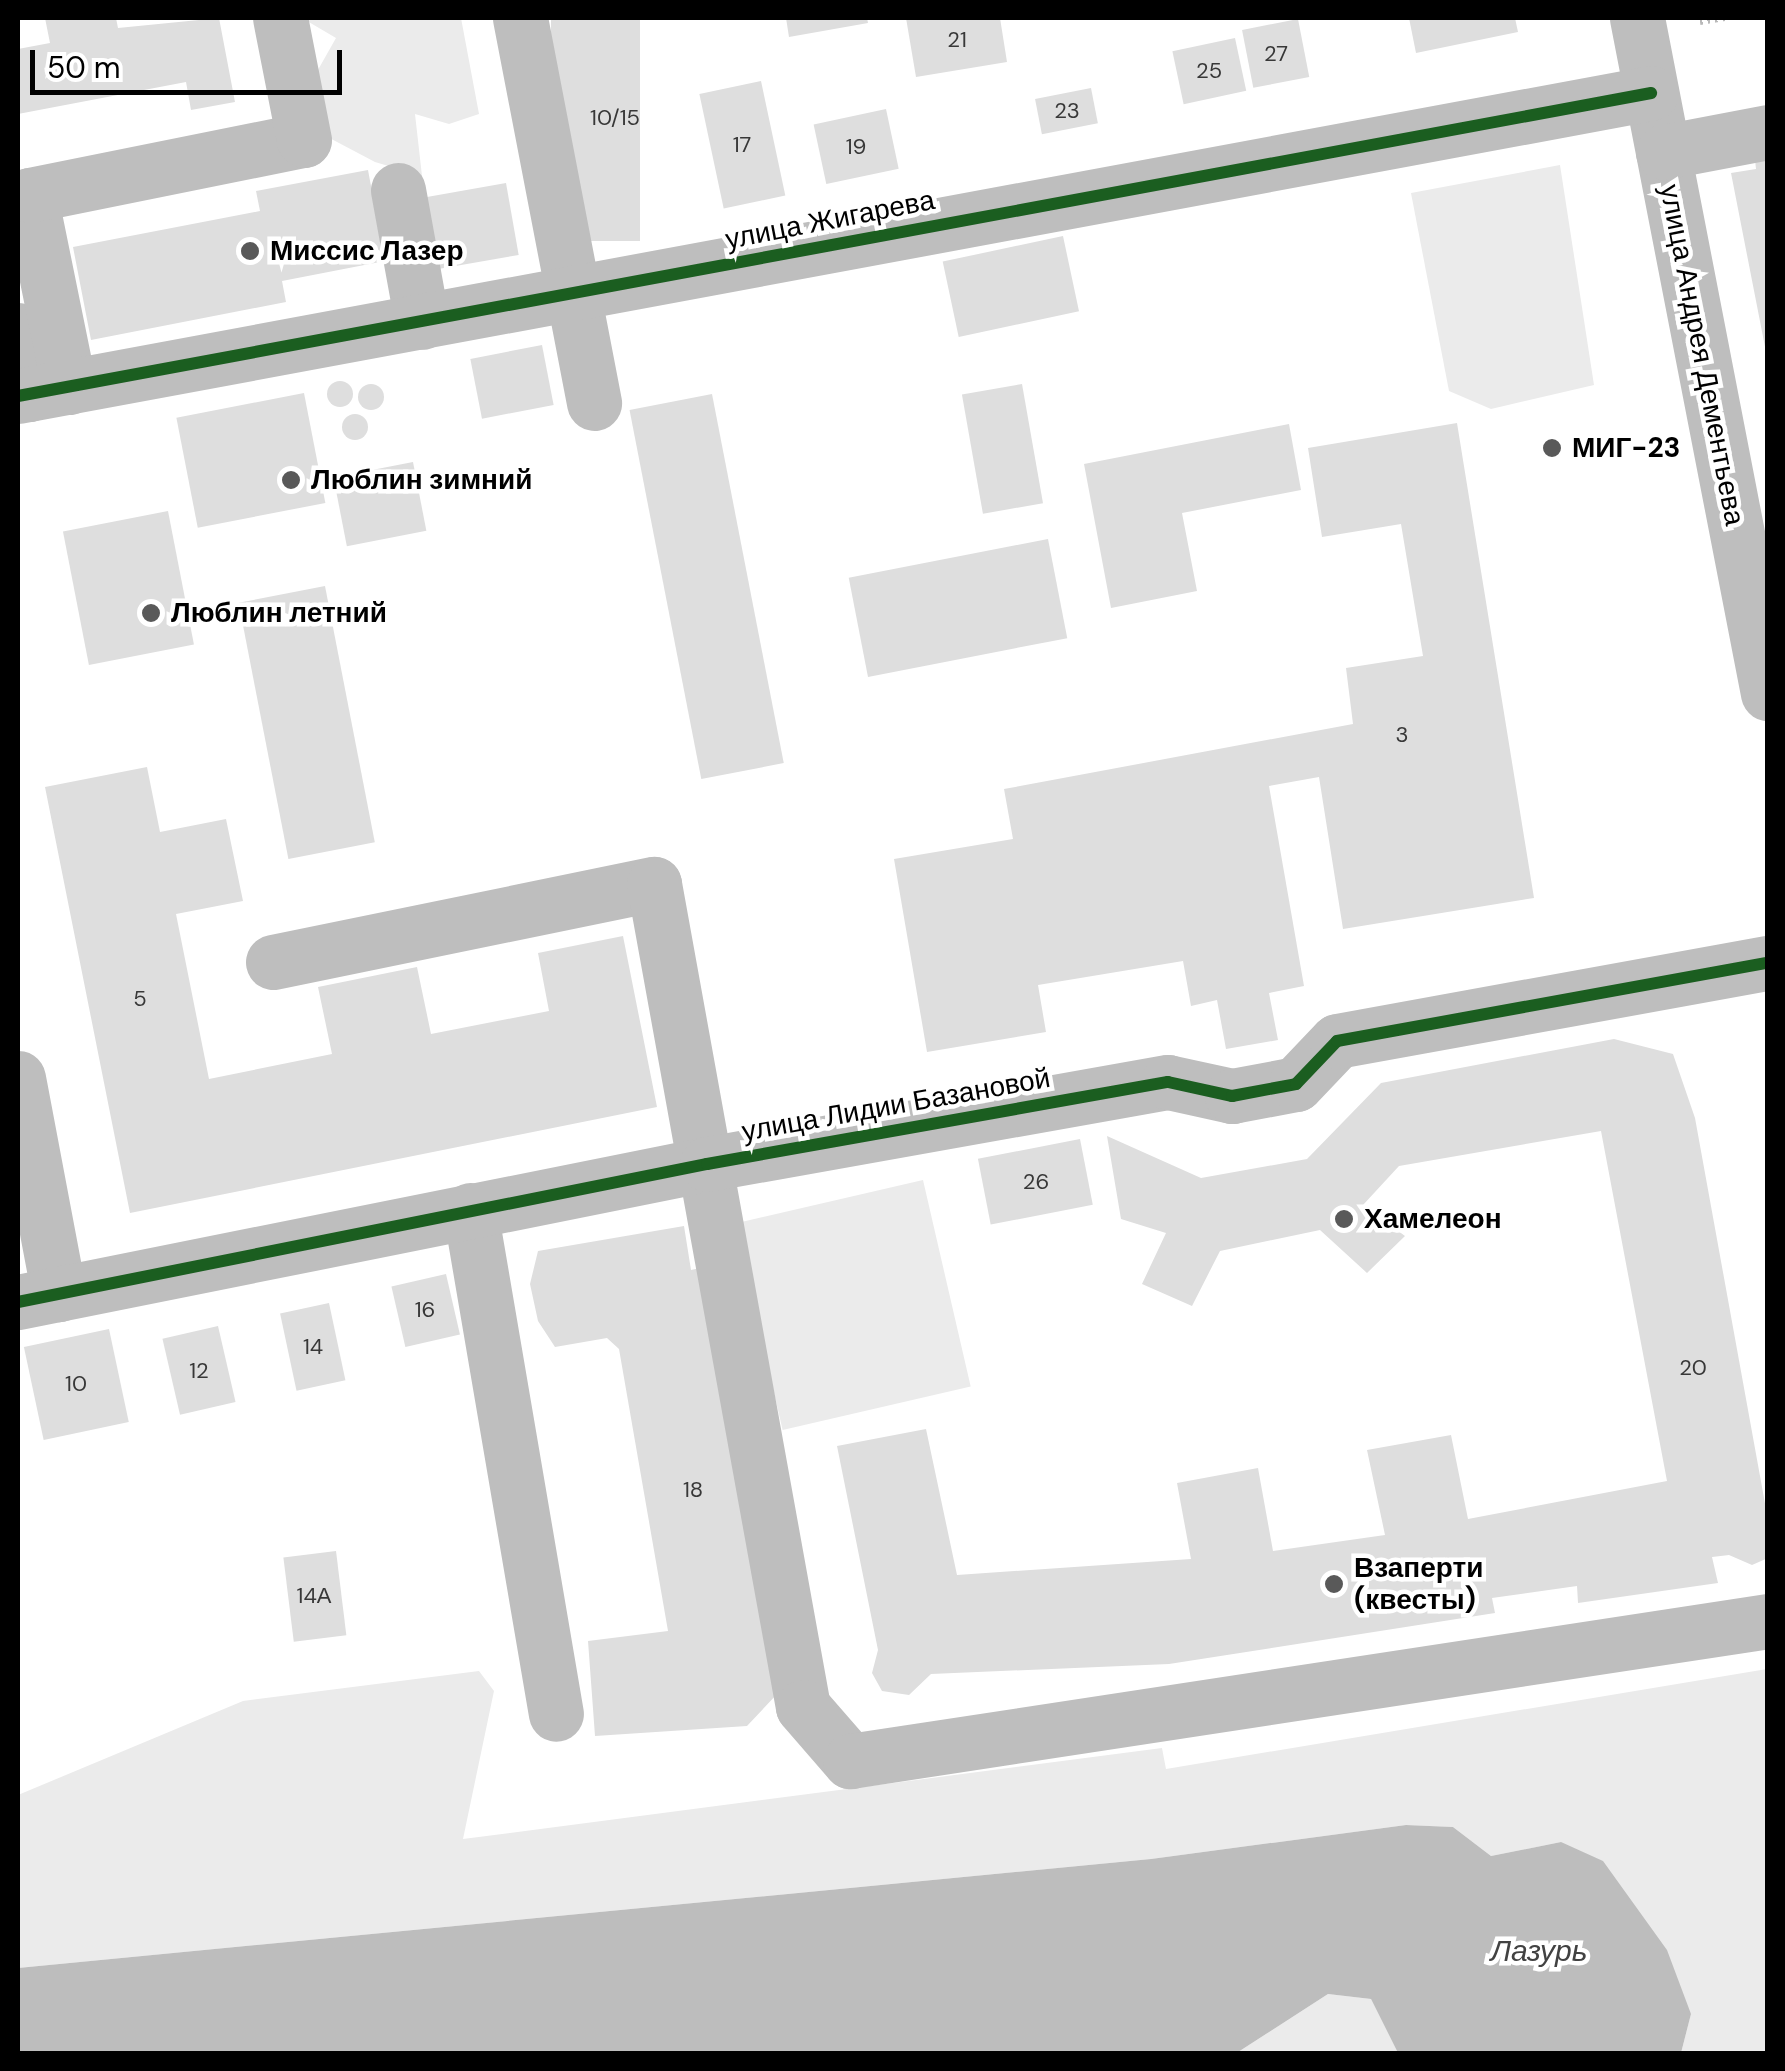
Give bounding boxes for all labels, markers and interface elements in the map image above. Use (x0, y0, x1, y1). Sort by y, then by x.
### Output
house number: 21 (947, 27, 967, 53)
scale bar (35, 30, 348, 92)
house number: 27 (1264, 41, 1288, 67)
text: 50 m (47, 48, 121, 87)
house number: 25 (1196, 58, 1222, 84)
house number: 23 (1054, 98, 1080, 124)
house number: 10/15 (590, 105, 640, 131)
house number: 17 (733, 132, 751, 158)
house number: 19 (846, 134, 866, 160)
street label: улица Андрея Дементьева (1652, 182, 1752, 528)
street label: улица Жигарева (723, 183, 937, 257)
place label: Миссис Лазер (270, 234, 464, 268)
marker: Миссис Лазер (239, 240, 261, 262)
place label: МИГ-23 (1572, 431, 1680, 465)
marker: МИГ-23 (1541, 437, 1563, 459)
place label: Люблин зимний (311, 463, 532, 497)
marker: Люблин зимний (280, 469, 302, 491)
place label: Люблин летний (171, 596, 387, 630)
marker: Люблин летний (140, 602, 162, 624)
house number: 3 (1395, 722, 1409, 748)
house number: 5 (133, 986, 147, 1012)
street label: улица Лидии Базановой (739, 1061, 1053, 1149)
house number: 26 (1023, 1169, 1049, 1195)
place label: Хамелеон (1364, 1202, 1502, 1236)
marker: Хамелеон (1333, 1208, 1355, 1230)
house number: 16 (415, 1297, 435, 1323)
house number: 14 (303, 1334, 323, 1360)
house number: 20 (1679, 1355, 1707, 1381)
house number: 12 (189, 1358, 209, 1384)
house number: 10 (65, 1371, 87, 1397)
house number: 18 (683, 1477, 703, 1503)
place label: Взаперти (квесты) (1354, 1551, 1483, 1617)
marker: Взаперти (квесты) (1323, 1573, 1345, 1595)
house number: 14А (297, 1583, 331, 1609)
water label: Лазурь (1490, 1933, 1588, 1969)

